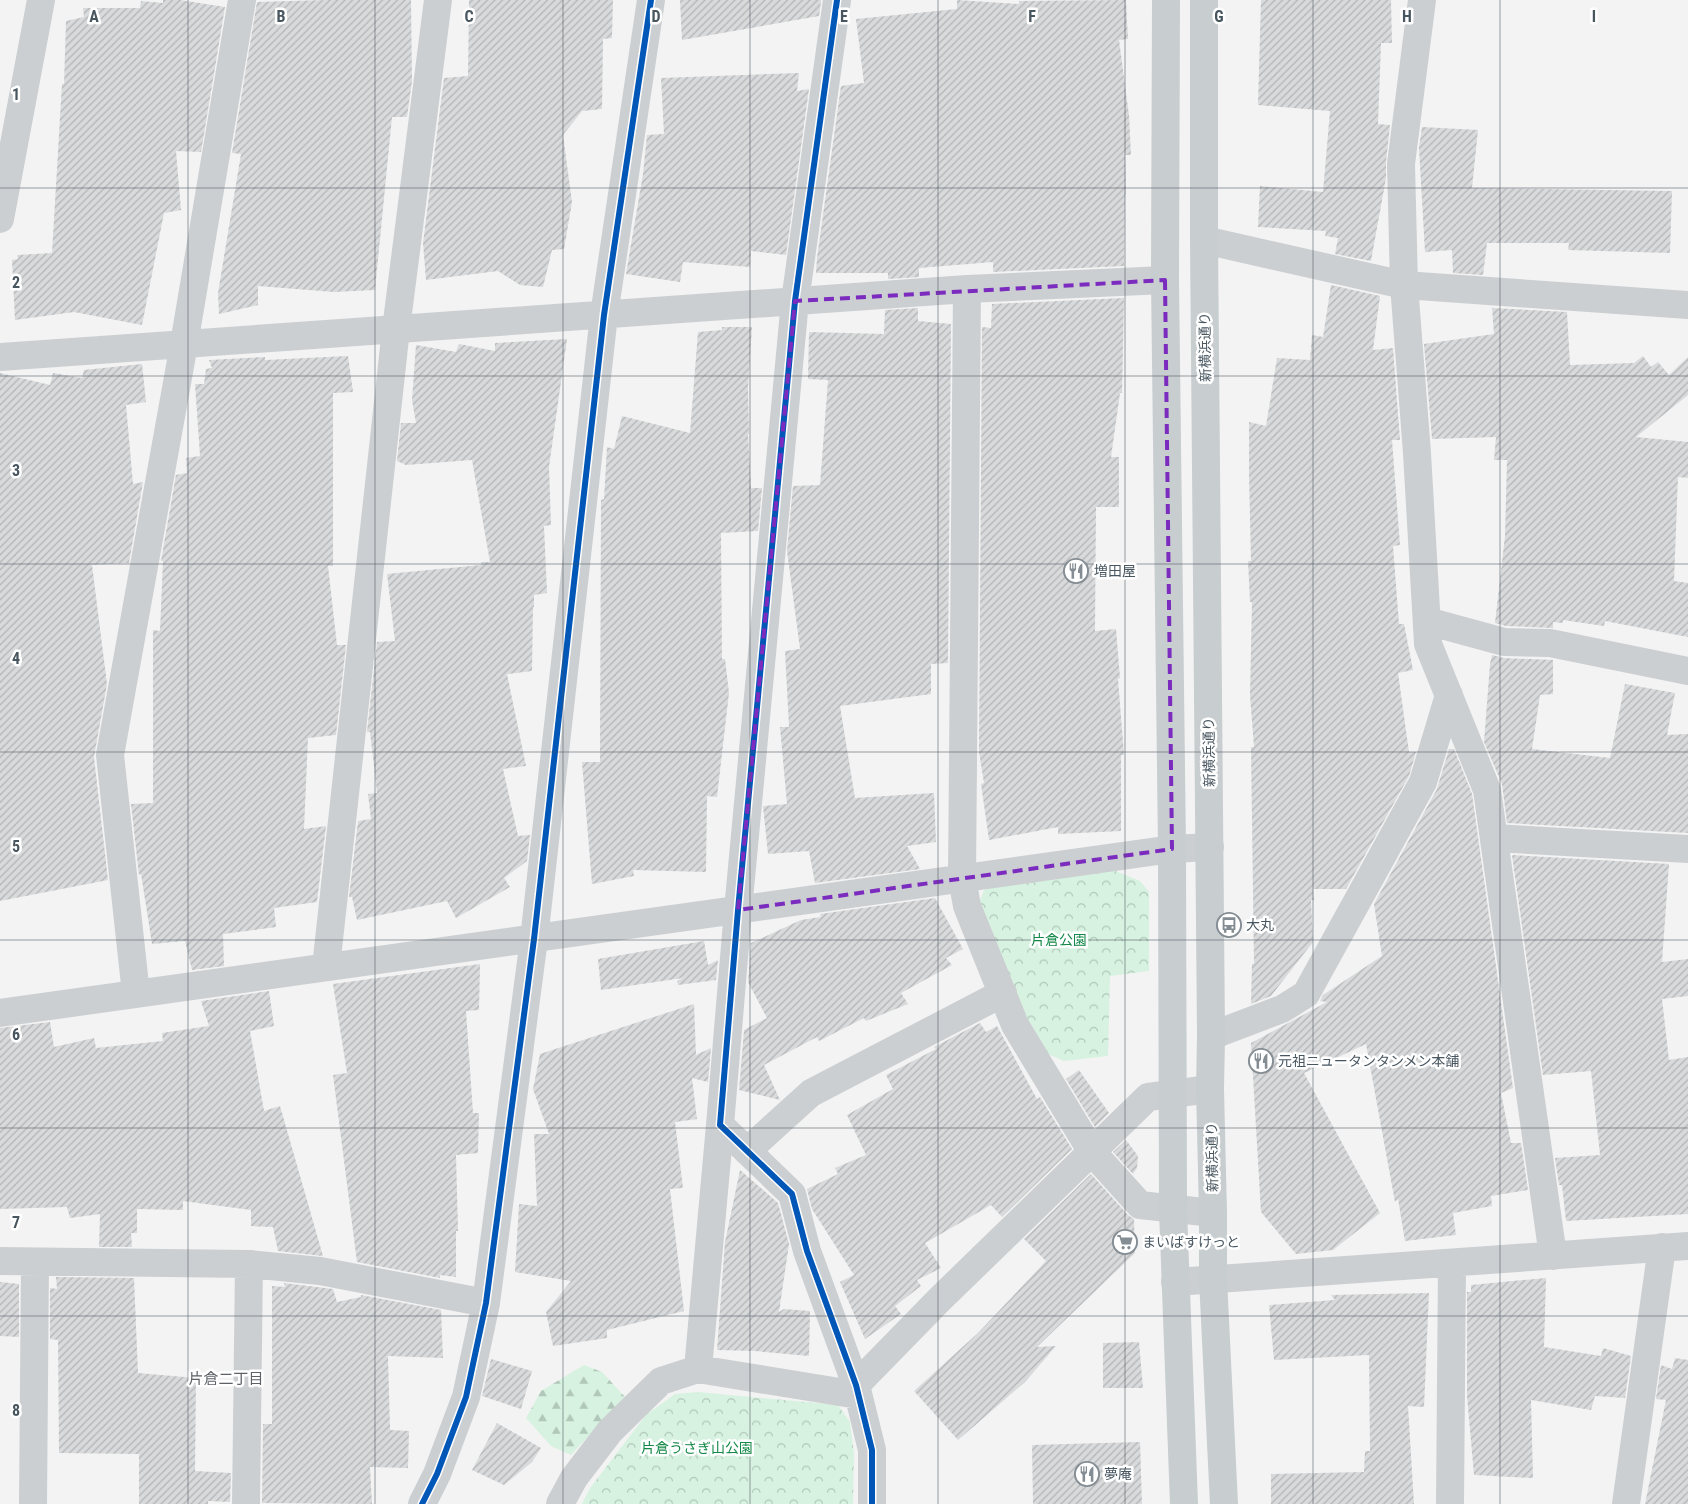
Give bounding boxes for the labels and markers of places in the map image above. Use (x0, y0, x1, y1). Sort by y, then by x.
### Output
restaurant icon: 増田屋 (1063, 558, 1089, 584)
place label: 増田屋 (1094, 563, 1136, 579)
bus stop icon: 大丸 (1216, 912, 1242, 938)
place label: 大丸 (1246, 917, 1274, 933)
restaurant icon: 元祖ニュータンタンメン本舗 (1248, 1048, 1274, 1074)
place label: 元祖ニュータンタンメン本舗 (1278, 1053, 1460, 1069)
supermarket icon: まいばすけっと (1112, 1229, 1138, 1255)
place label: まいばすけっと (1142, 1234, 1240, 1250)
restaurant icon: 夢庵 (1074, 1461, 1100, 1487)
place label: 夢庵 (1104, 1466, 1132, 1482)

